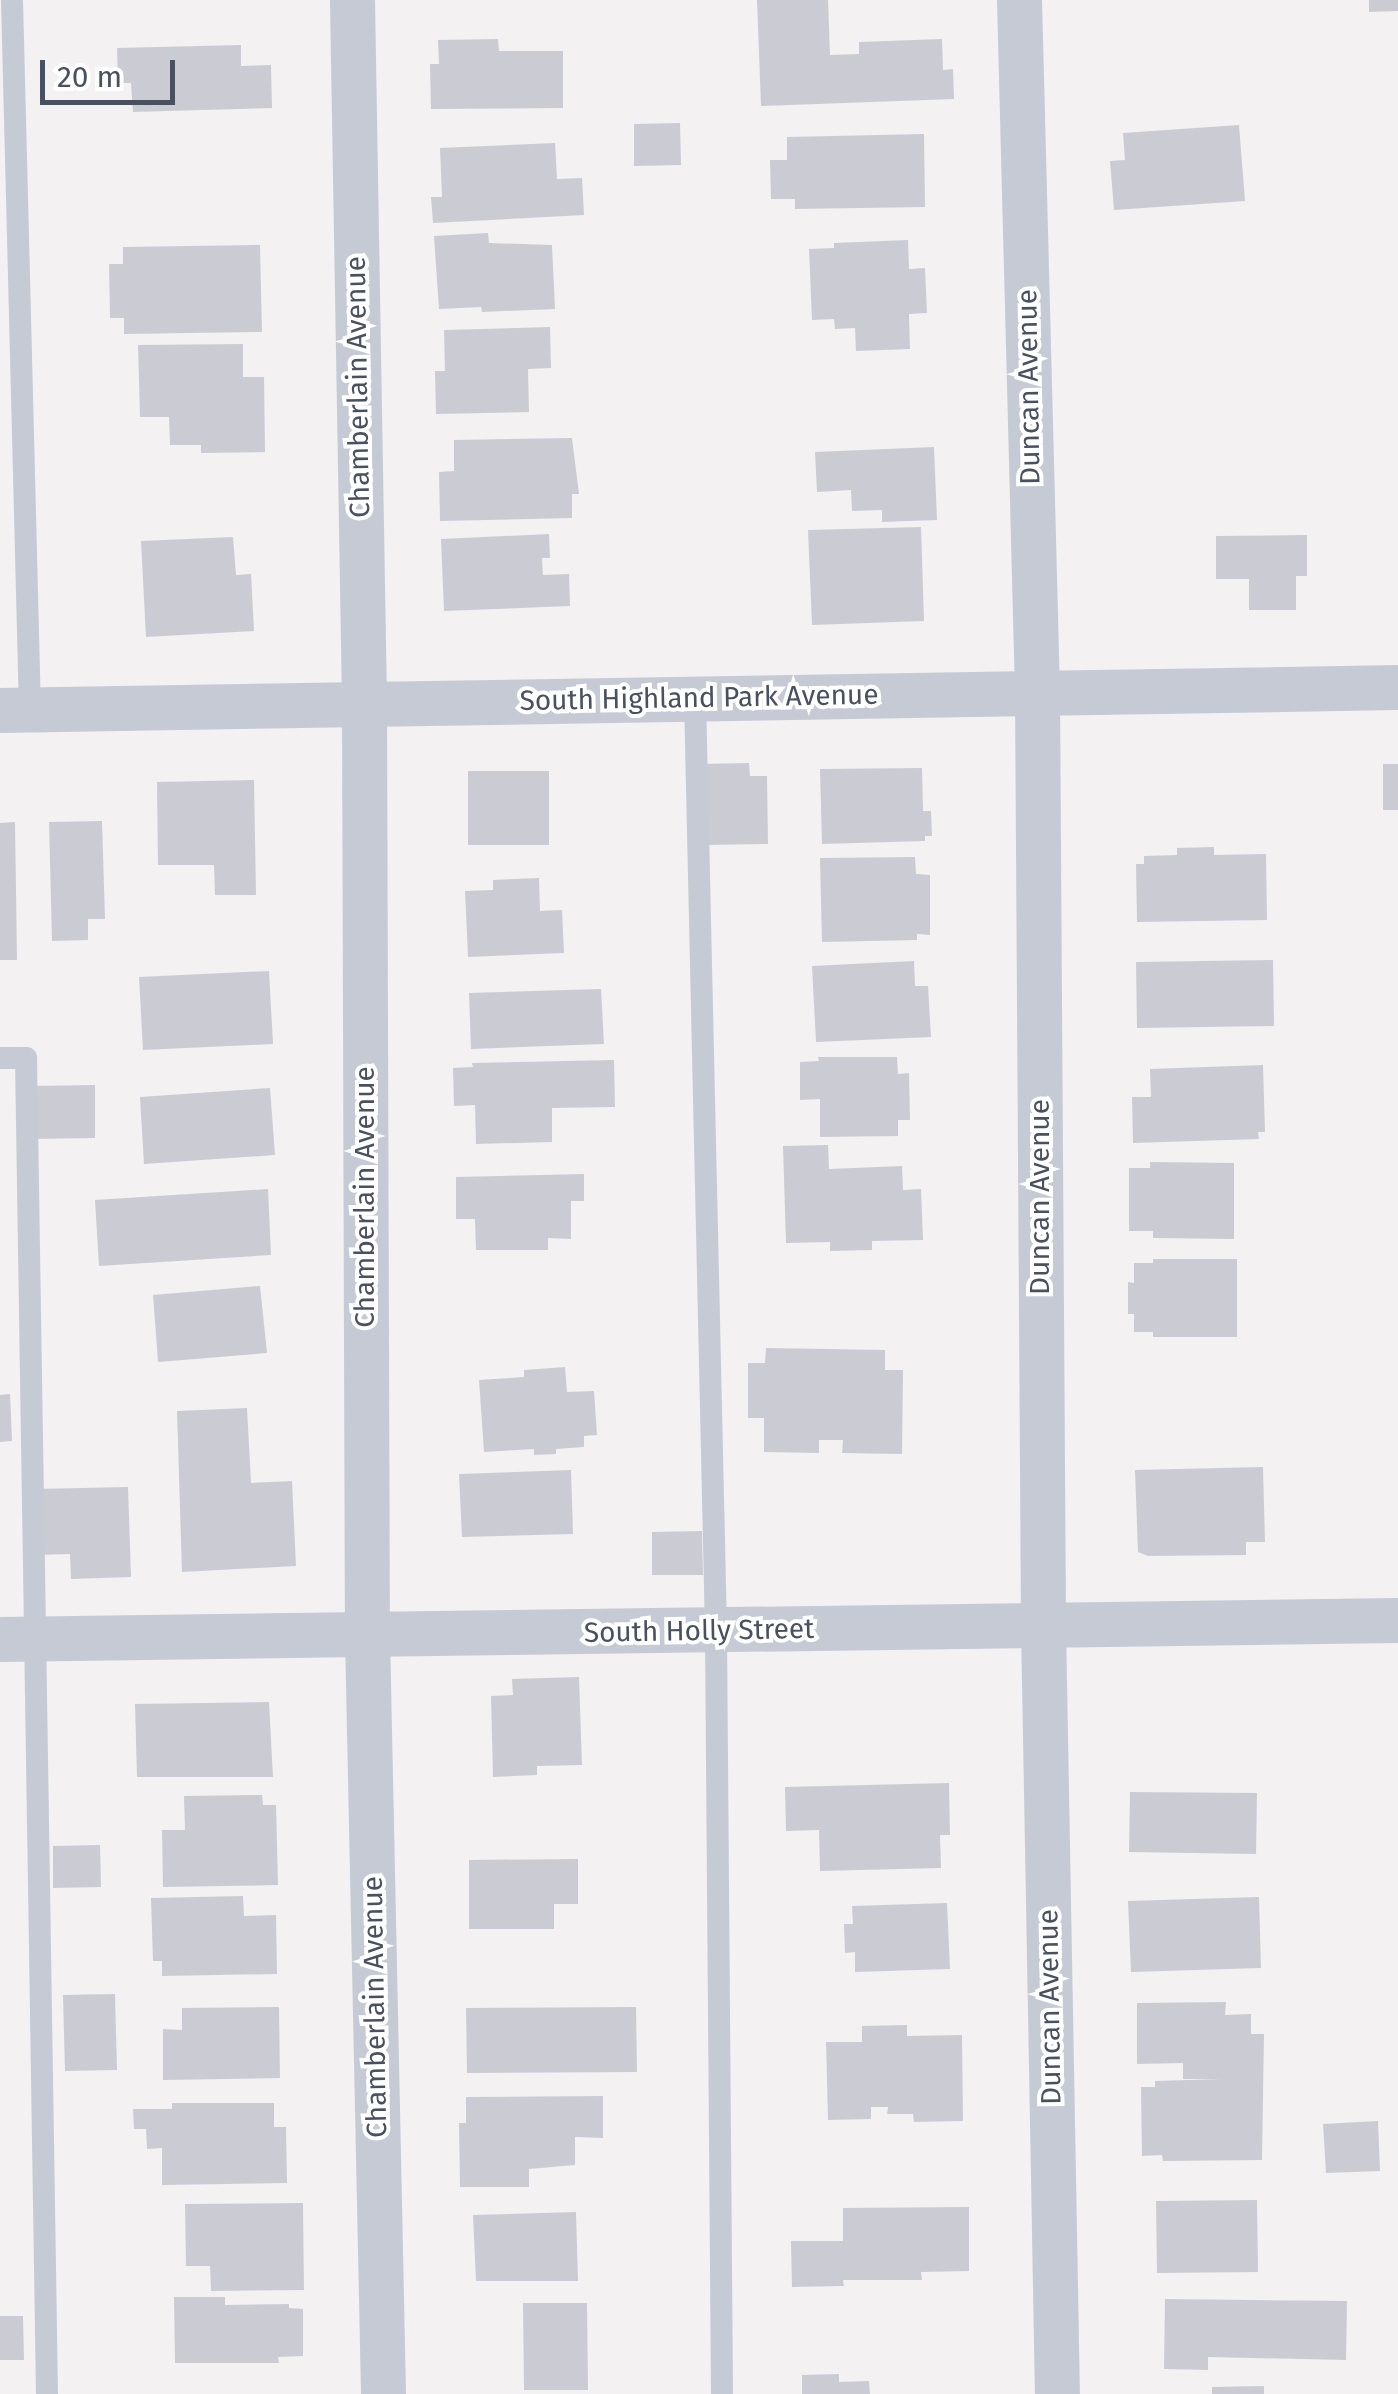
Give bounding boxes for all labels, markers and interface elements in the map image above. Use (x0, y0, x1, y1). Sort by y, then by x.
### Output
scale bar (45, 40, 180, 102)
text: 20 m (57, 59, 122, 95)
street label: Chamberlain Avenue (339, 256, 377, 518)
street label: Duncan Avenue (1010, 289, 1048, 485)
street label: South Highland Park Avenue (519, 678, 879, 718)
street label: Chamberlain Avenue (348, 1066, 382, 1328)
street label: Duncan Avenue (1023, 1099, 1057, 1295)
street label: South Holly Street (583, 1612, 815, 1650)
street label: Chamberlain Avenue (356, 1876, 394, 2138)
street label: Duncan Avenue (1031, 1909, 1069, 2105)

